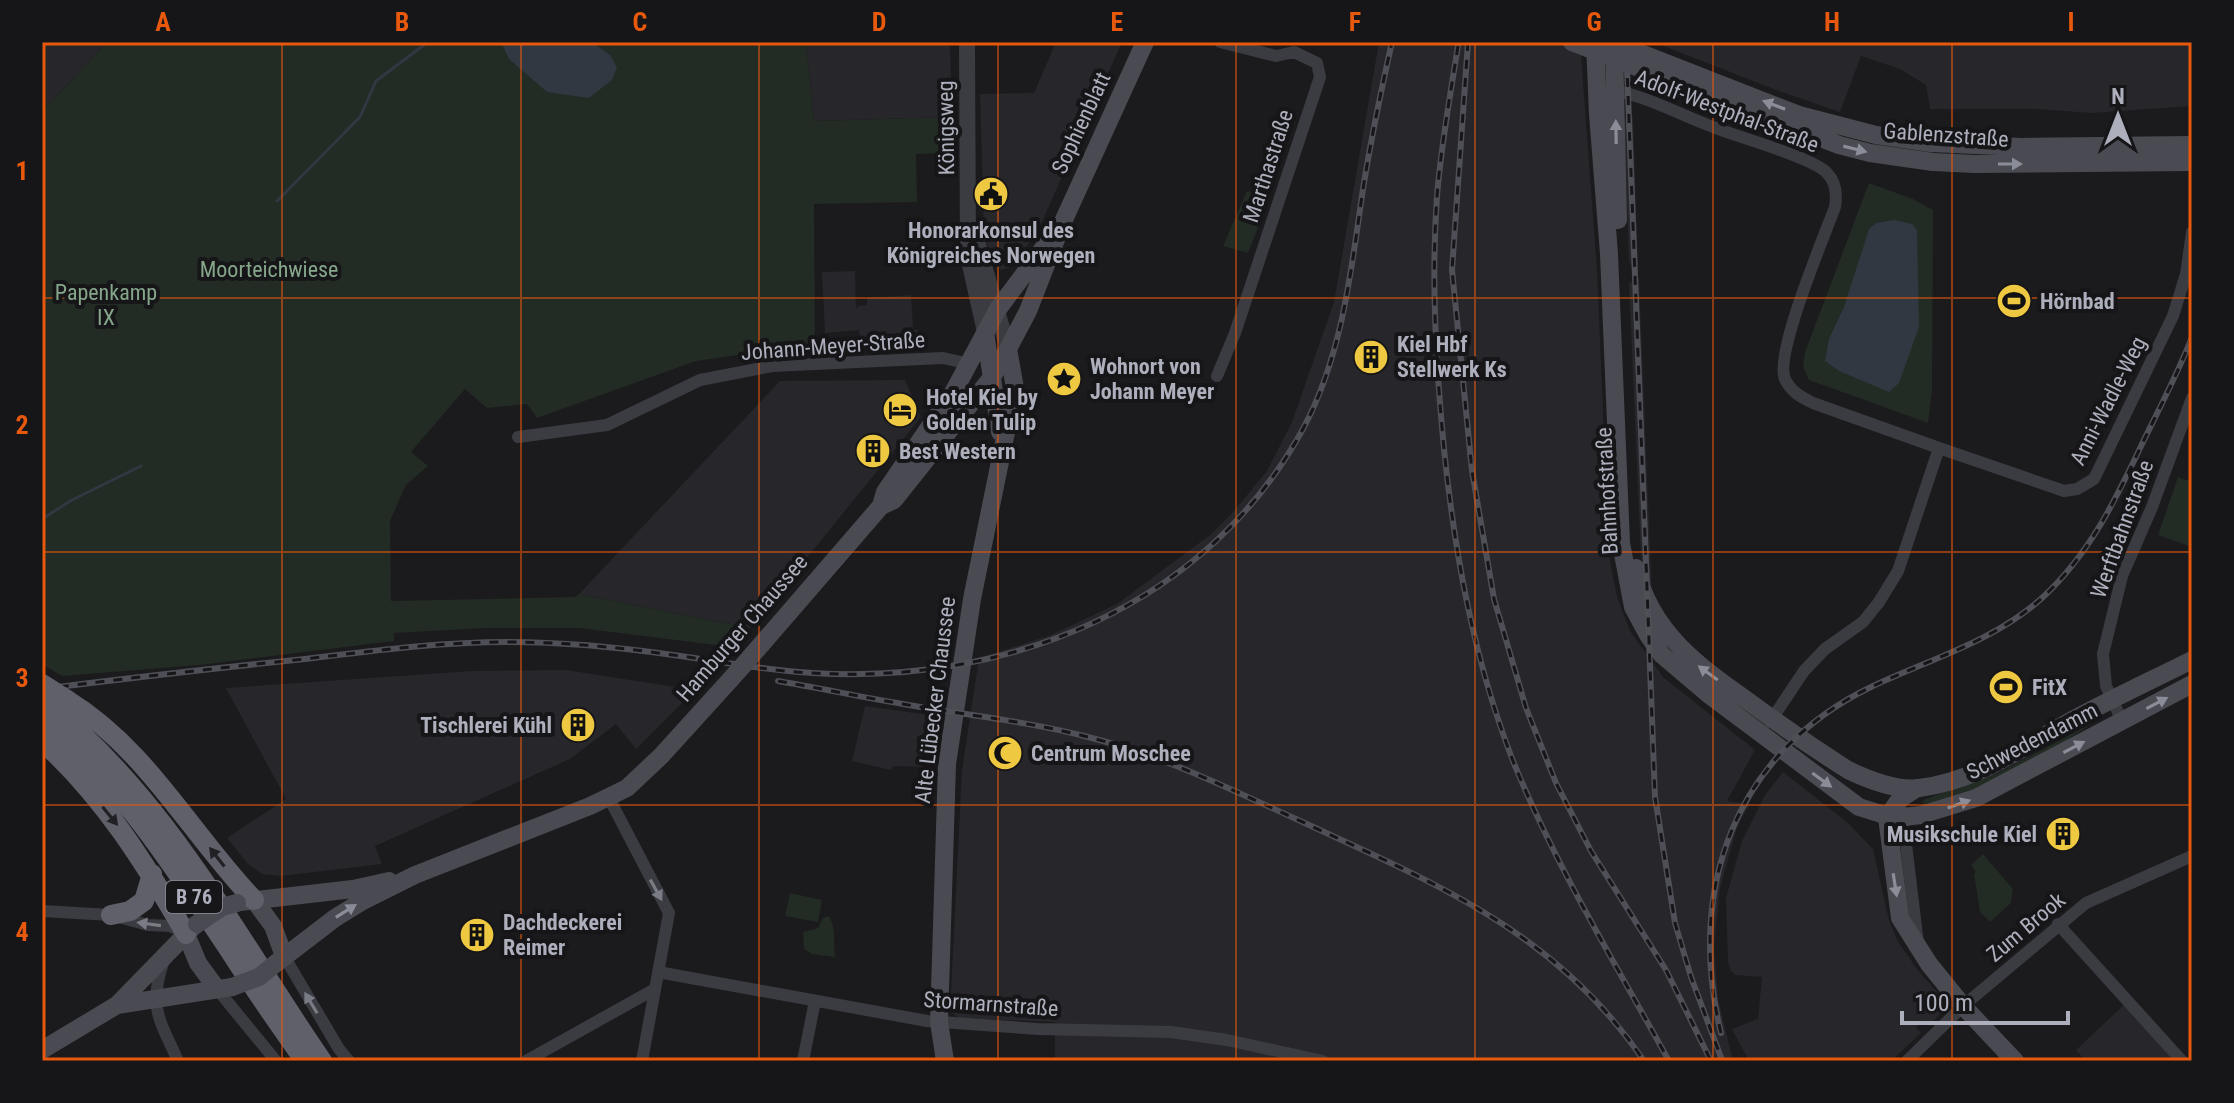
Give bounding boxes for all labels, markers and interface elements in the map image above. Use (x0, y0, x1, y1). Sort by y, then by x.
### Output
text: A (155, 7, 171, 37)
text: B (395, 7, 409, 37)
text: C (633, 7, 648, 37)
text: D (872, 7, 886, 37)
text: E (1111, 7, 1124, 37)
text: F (1349, 7, 1361, 37)
text: G (1586, 7, 1602, 37)
text: H (1824, 7, 1840, 37)
text: I (2067, 7, 2075, 37)
street label: Adolf-Westphal-Straße (1632, 64, 1822, 158)
street label: Sophienblatt (1047, 68, 1115, 178)
north arrow (2078, 76, 2158, 156)
street label: Königsweg (933, 80, 959, 176)
text: N (2111, 84, 2125, 109)
one-way arrow (1762, 98, 1786, 111)
street label: Marthastraße (1238, 106, 1298, 226)
street label: Gablenzstraße (1883, 118, 2009, 152)
one-way arrow (1609, 119, 1622, 144)
one-way arrow (1842, 144, 1867, 156)
text: 1 (15, 156, 29, 186)
one-way arrow (1998, 158, 2023, 170)
public building icon: Honorarkonsul des Königreiches Norwegen (972, 175, 1010, 213)
place label: Honorarkonsul des Königreiches Norwegen (887, 218, 1095, 268)
park label: Moorteichwiese (200, 257, 338, 282)
park label: Papenkamp IX (55, 280, 157, 330)
sports icon: Hörnbad (1995, 282, 2033, 320)
place label: Hörnbad (2040, 289, 2115, 314)
street label: Johann-Meyer-Straße (740, 327, 926, 365)
place label: Kiel Hbf Stellwerk Ks (1397, 332, 1507, 382)
street label: Anni-Wadle-Weg (2065, 333, 2151, 469)
building icon: Kiel Hbf Stellwerk Ks (1352, 338, 1390, 376)
place label: Wohnort von Johann Meyer (1090, 354, 1214, 404)
place icon: Wohnort von Johann Meyer (1045, 360, 1083, 398)
place label: Hotel Kiel by Golden Tulip (926, 385, 1038, 435)
hotel icon: Hotel Kiel by Golden Tulip (881, 391, 919, 429)
text: 2 (15, 410, 29, 440)
street label: Bahnhofstraße (1591, 427, 1623, 555)
building icon: Best Western (854, 432, 892, 470)
place label: Best Western (899, 439, 1016, 464)
street label: Werftbahnstraße (2085, 457, 2159, 601)
street label: Hamburger Chaussee (671, 549, 813, 707)
street label: Alte Lübecker Chaussee (910, 595, 960, 805)
text: 3 (15, 663, 29, 693)
one-way arrow (1698, 666, 1719, 681)
sports icon: FitX (1987, 668, 2025, 706)
place label: FitX (2032, 675, 2067, 700)
one-way arrow (2146, 696, 2169, 709)
street label: Schwedendamm (1962, 697, 2102, 785)
building icon: Tischlerei Kühl (559, 706, 597, 744)
place label: Tischlerei Kühl (420, 713, 552, 738)
mosque icon: Centrum Moschee (986, 734, 1024, 772)
one-way arrow (2063, 740, 2085, 754)
place label: Centrum Moschee (1031, 741, 1191, 766)
one-way arrow (1812, 772, 1833, 787)
one-way arrow (1947, 798, 1971, 810)
one-way arrow (101, 806, 118, 826)
building icon: Musikschule Kiel (2044, 815, 2082, 853)
place label: Musikschule Kiel (1887, 822, 2037, 847)
one-way arrow (209, 847, 225, 867)
one-way arrow (1889, 873, 1902, 898)
one-way arrow (649, 879, 663, 901)
road number: B 76 (166, 881, 222, 913)
street label: Zum Brook (1982, 887, 2070, 967)
one-way arrow (336, 903, 357, 918)
place label: Dachdeckerei Reimer (503, 910, 622, 960)
building icon: Dachdeckerei Reimer (458, 916, 496, 954)
text: 4 (15, 917, 29, 947)
one-way arrow (136, 917, 161, 930)
scale bar (1902, 975, 2068, 1025)
street label: Stormarnstraße (923, 987, 1059, 1021)
text: 100 m (1914, 989, 1973, 1017)
one-way arrow (305, 992, 319, 1014)

